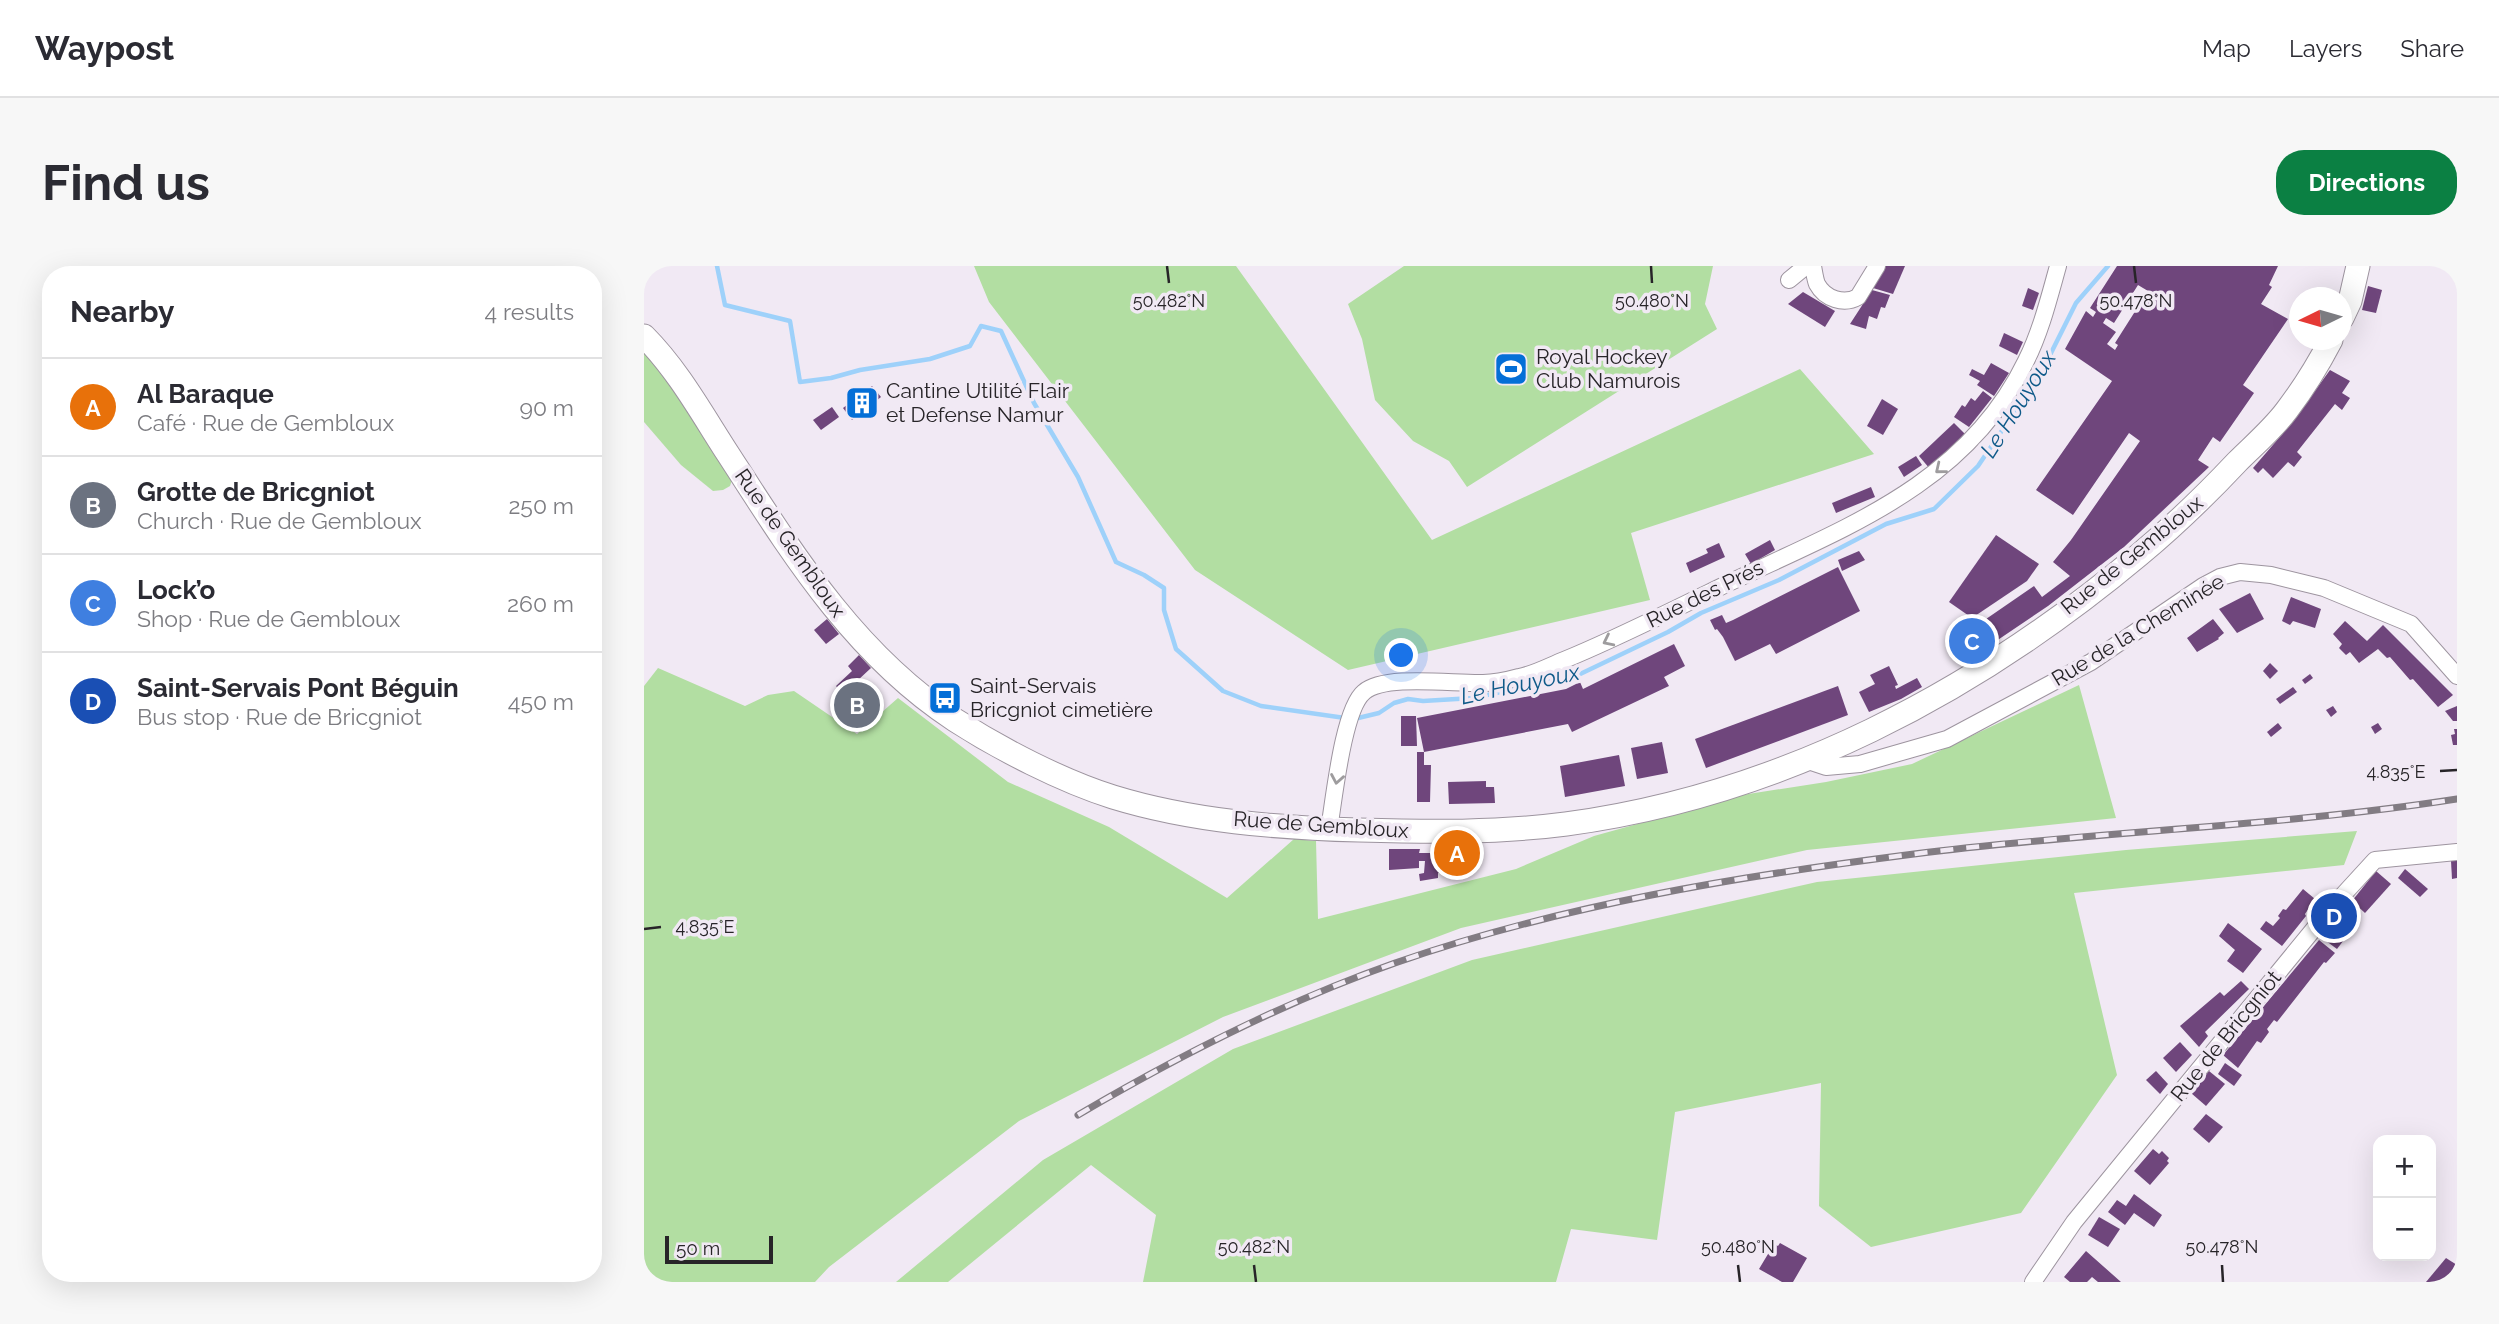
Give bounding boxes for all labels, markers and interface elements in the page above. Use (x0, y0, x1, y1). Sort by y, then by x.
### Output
text: Waypost (35, 29, 174, 68)
text: Map (2202, 34, 2251, 63)
text: Layers (2289, 34, 2362, 63)
text: Share (2400, 34, 2464, 63)
button: Directions (2276, 150, 2457, 215)
text: Find us (42, 154, 210, 211)
north arrow (2289, 287, 2352, 350)
text: 50.482°N (1133, 290, 1205, 311)
text: 50.480°N (1615, 290, 1689, 311)
text: 50.478°N (2100, 290, 2172, 311)
text: Nearby (70, 294, 174, 329)
text: 4 results (485, 298, 574, 325)
place label: Royal Hockey Club Namurois (1536, 344, 1680, 393)
water label: Le Houyoux (1974, 344, 2062, 462)
sports icon: Royal Hockey Club Namurois (1492, 350, 1530, 388)
place label: Cantine Utilité Flair et Defense Namur (886, 378, 1070, 427)
text: Al Baraque (137, 379, 274, 409)
building icon: Cantine Utilité Flair et Defense Namur (843, 384, 881, 422)
text: A (85, 394, 101, 421)
text: 90 m (519, 394, 574, 421)
text: Café · Rue de Gembloux (137, 409, 394, 436)
one-way arrow (1935, 461, 1948, 473)
street label: Rue de Gembloux (730, 464, 851, 622)
text: Grotte de Bricgniot (137, 477, 375, 507)
street label: Rue de Gembloux (2056, 489, 2208, 619)
text: B (85, 492, 101, 519)
text: 250 m (508, 492, 574, 519)
text: Church · Rue de Gembloux (137, 507, 422, 534)
street label: Rue des Prés (1642, 554, 1767, 633)
street label: Rue de la Cheminée (2047, 568, 2228, 691)
text: Lock’o (137, 575, 215, 605)
text: C (85, 590, 101, 617)
text: 260 m (507, 590, 574, 617)
text: Shop · Rue de Gembloux (137, 605, 400, 632)
pin: C (1949, 615, 1995, 667)
one-way arrow (1603, 633, 1615, 647)
your location (1384, 638, 1418, 672)
water label: Le Houyoux (1458, 658, 1583, 709)
text: Saint-Servais Pont Béguin (137, 673, 459, 703)
place label: Saint-Servais Bricgniot cimetière (970, 673, 1153, 722)
pin: B (834, 679, 880, 731)
bus stop icon: Saint-Servais Bricgniot cimetière (926, 679, 964, 717)
text: D (85, 688, 101, 715)
text: 450 m (508, 688, 574, 715)
text: Bus stop · Rue de Bricgniot (137, 703, 422, 730)
text: 4.835°E (2366, 761, 2426, 782)
one-way arrow (1331, 773, 1346, 785)
street label: Rue de Gembloux (1233, 806, 1410, 843)
pin: A (1434, 827, 1480, 879)
pin: D (2311, 890, 2357, 942)
text: 4.835°E (675, 916, 735, 937)
street label: Rue de Bricgniot (2165, 965, 2286, 1106)
map controls (2373, 1135, 2436, 1261)
button: + (2373, 1135, 2436, 1198)
button: − (2373, 1198, 2436, 1261)
scale bar (665, 1233, 774, 1265)
text: 50.482°N (1218, 1236, 1290, 1257)
text: 50.480°N (1701, 1236, 1775, 1257)
text: 50.478°N (2186, 1236, 2258, 1257)
text: 50 m (676, 1237, 720, 1259)

